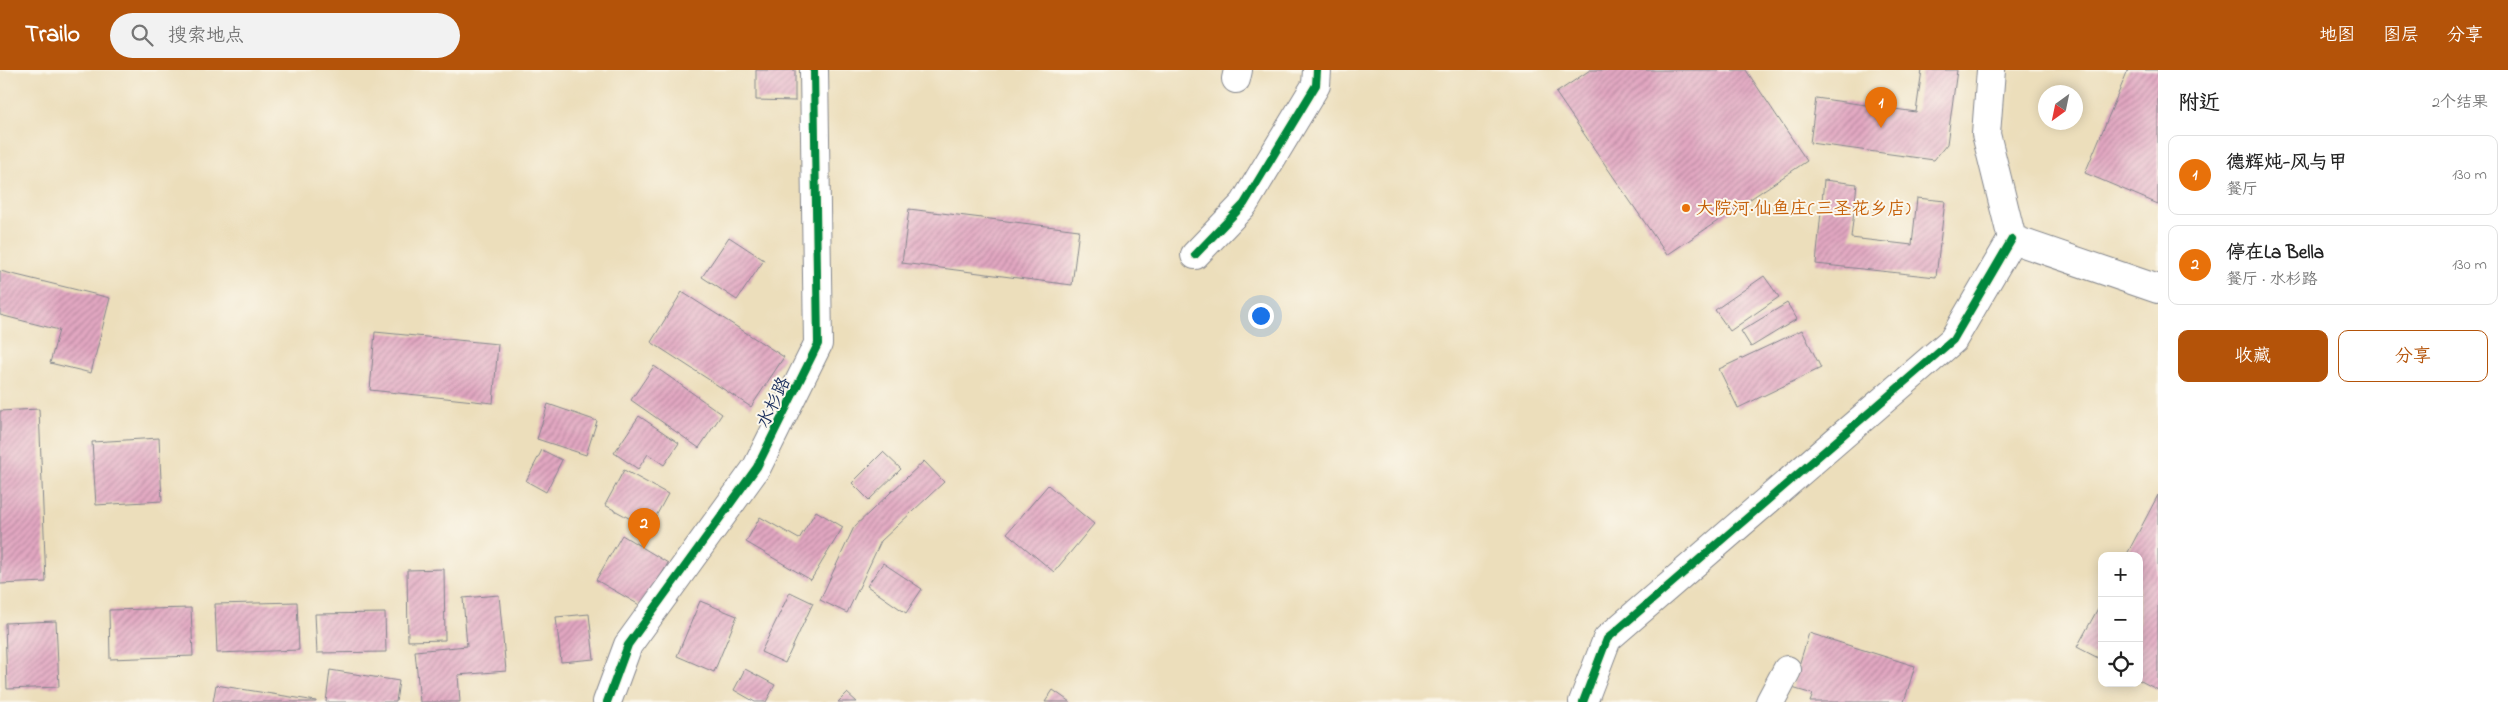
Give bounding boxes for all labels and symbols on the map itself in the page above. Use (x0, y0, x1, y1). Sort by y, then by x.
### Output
north arrow (2038, 85, 2083, 130)
pin: 1 (1865, 87, 1897, 128)
place label: 大院河·仙鱼庄(三圣花乡店) (1696, 197, 1911, 223)
marker: 大院河·仙鱼庄(三圣花乡店) (1680, 202, 1692, 214)
your location (1248, 303, 1274, 329)
street label: 水杉路 (751, 373, 798, 433)
pin: 2 (628, 508, 660, 549)

